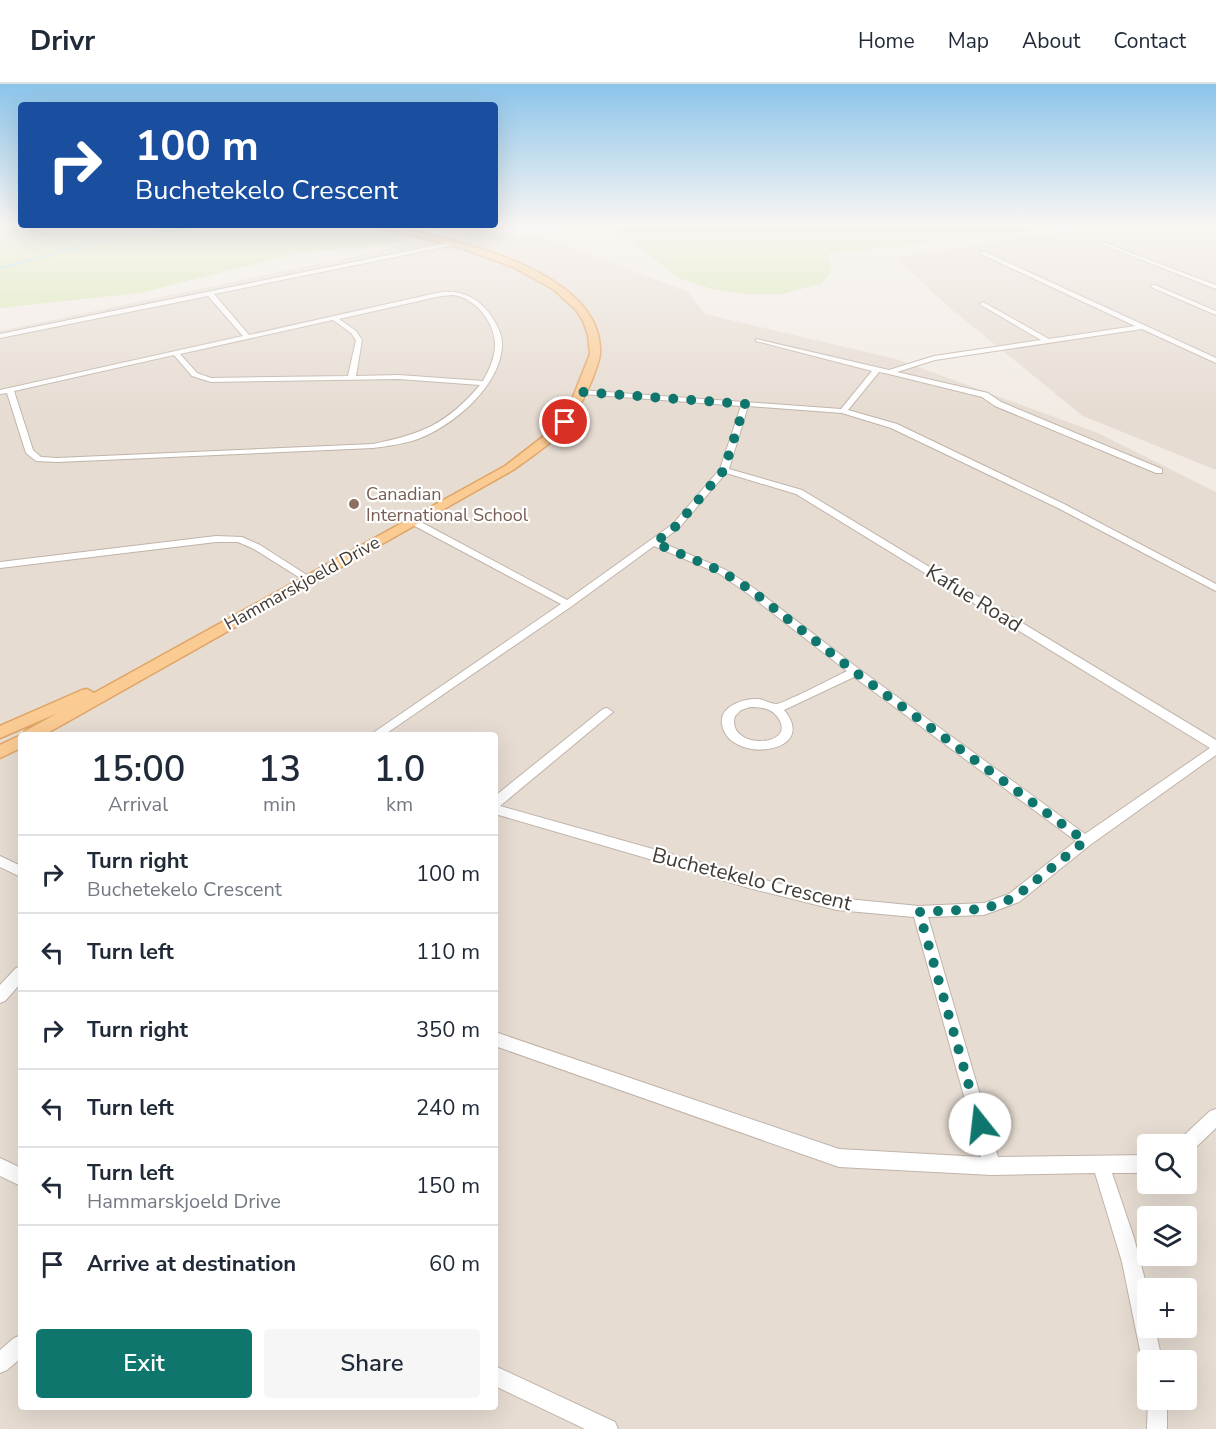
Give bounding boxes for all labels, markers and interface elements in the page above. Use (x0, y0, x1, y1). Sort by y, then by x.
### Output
text: Drivr (30, 22, 95, 60)
text: Home (858, 27, 915, 55)
text: Map (948, 27, 989, 55)
text: About (1022, 27, 1080, 55)
text: Contact (1113, 27, 1186, 55)
text: 100 m (135, 118, 259, 175)
icon: right (36, 126, 114, 204)
text: Buchetekelo Crescent (135, 172, 398, 209)
pin (539, 396, 590, 447)
icon: arrive (548, 405, 581, 438)
place label: Canadian International School (366, 482, 529, 527)
marker: Canadian International School (347, 497, 361, 511)
street label: Hammarskjoeld Drive (220, 530, 384, 636)
street label: Kafue Road (921, 557, 1027, 639)
text: 15:00 (91, 745, 185, 794)
text: 13 (258, 745, 301, 794)
text: 1.0 (374, 745, 425, 794)
text: Arrival (108, 791, 168, 818)
text: min (263, 791, 296, 818)
text: km (386, 791, 413, 818)
street label: Buchetekelo Crescent (649, 841, 855, 917)
text: Turn right (87, 846, 188, 876)
icon: right (36, 858, 69, 891)
text: 100 m (416, 859, 480, 889)
text: Buchetekelo Crescent (87, 876, 282, 903)
icon: left (36, 936, 69, 969)
text: Turn left (87, 937, 174, 967)
text: 110 m (416, 937, 480, 967)
icon: right (36, 1014, 69, 1047)
text: Turn right (87, 1015, 188, 1045)
text: 350 m (416, 1015, 480, 1045)
icon: left (36, 1092, 69, 1125)
position arrow (948, 1092, 1012, 1156)
text: Turn left (87, 1093, 174, 1123)
text: 240 m (416, 1093, 480, 1123)
map controls (1137, 1134, 1197, 1410)
button: search (1137, 1134, 1197, 1194)
text: Turn left (87, 1158, 174, 1188)
icon: left (36, 1170, 69, 1203)
text: 150 m (416, 1171, 480, 1201)
text: Hammarskjoeld Drive (87, 1188, 281, 1215)
button: layers (1137, 1206, 1197, 1266)
icon: arrive (36, 1248, 69, 1281)
text: Arrive at destination (87, 1249, 296, 1279)
text: 60 m (429, 1249, 480, 1279)
button: + (1137, 1278, 1197, 1338)
button: Exit (36, 1329, 252, 1398)
button: Share (264, 1329, 480, 1398)
button: − (1137, 1350, 1197, 1410)

